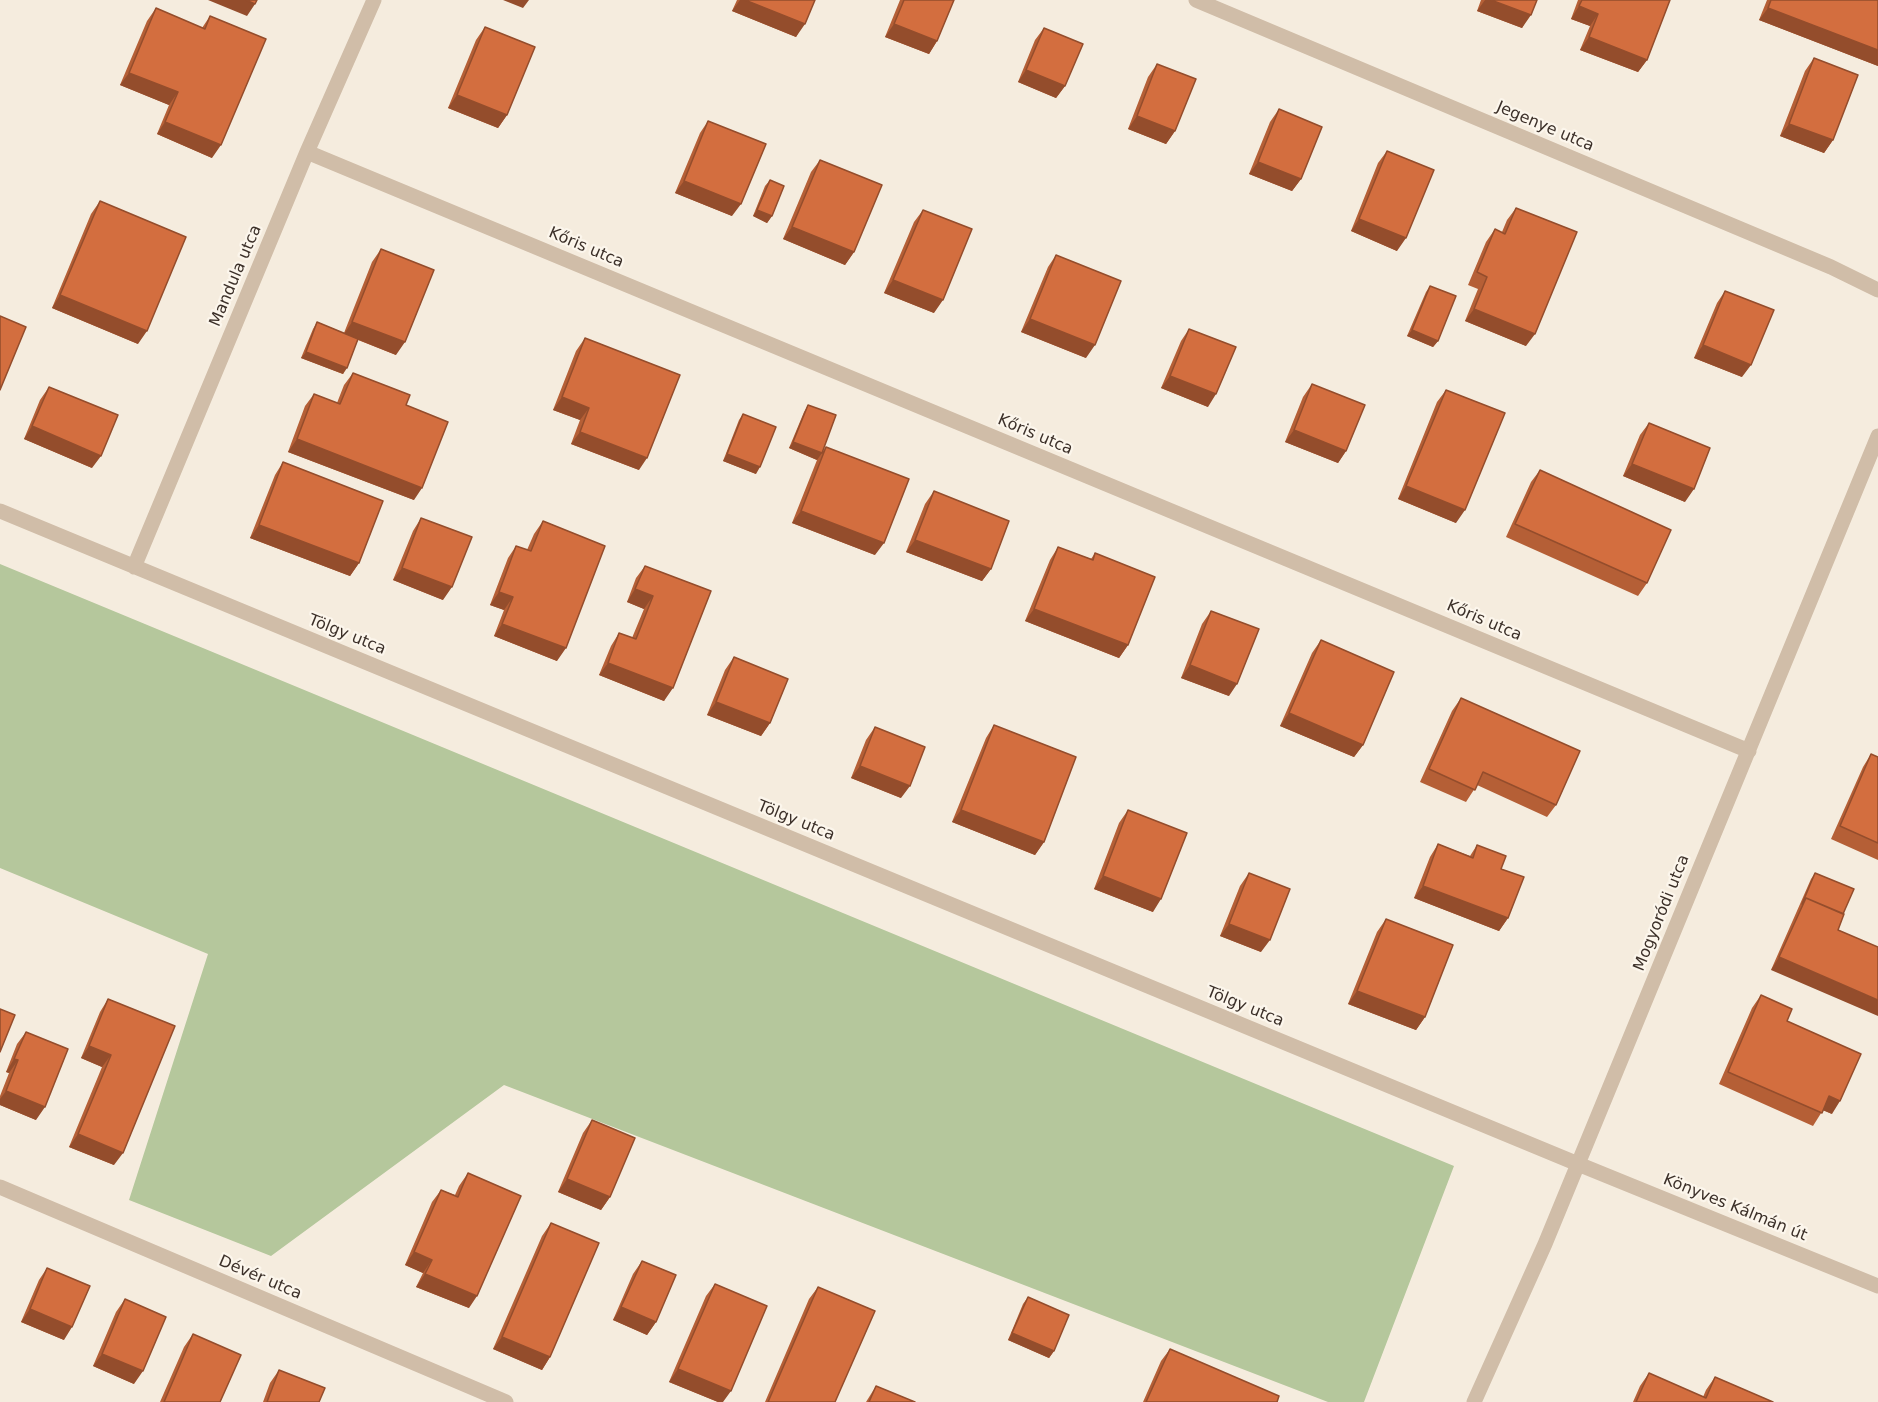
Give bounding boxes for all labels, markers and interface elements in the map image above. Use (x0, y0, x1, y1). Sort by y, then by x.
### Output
street label: Jegenye utca (1493, 98, 1597, 156)
street label: Mandula utca (206, 222, 266, 330)
street label: Kőris utca (546, 224, 626, 272)
street label: Kőris utca (995, 411, 1075, 459)
street label: Kőris utca (1444, 597, 1524, 645)
street label: Tölgy utca (306, 611, 388, 659)
street label: Tölgy utca (755, 797, 837, 845)
street label: Mogyoródi utca (1630, 852, 1694, 974)
street label: Tölgy utca (1204, 983, 1286, 1031)
street label: Könyves Kálmán út (1660, 1170, 1810, 1246)
street label: Dévér utca (216, 1252, 304, 1304)

